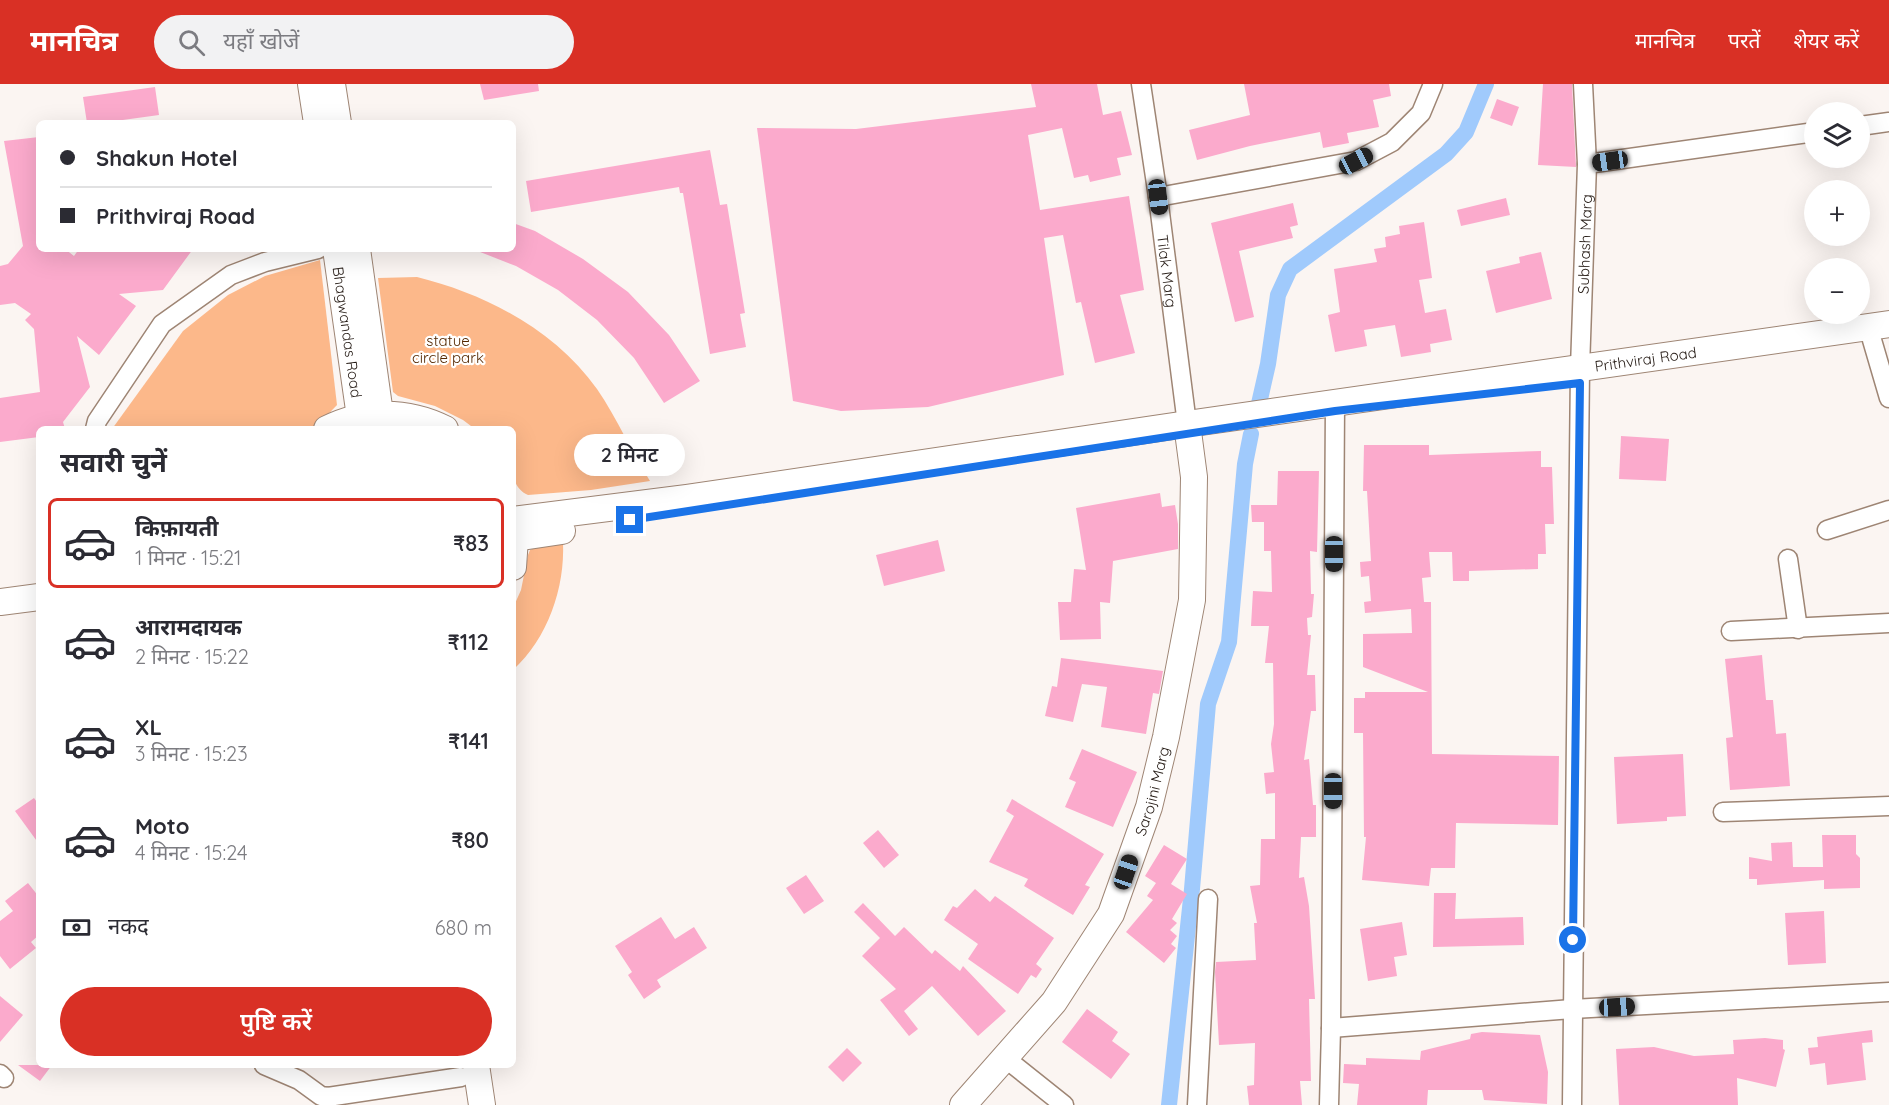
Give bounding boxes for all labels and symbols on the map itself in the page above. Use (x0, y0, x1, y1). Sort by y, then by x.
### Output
car (1336, 145, 1376, 177)
car (1591, 150, 1629, 172)
car (1147, 178, 1169, 216)
street label: Subhash Marg (1573, 194, 1595, 294)
street label: Tilak Marg (1153, 234, 1182, 309)
street label: Bhagwandas Road (329, 265, 367, 399)
park label: statue circle park (412, 331, 484, 367)
street label: Prithviraj Road (1593, 342, 1698, 375)
callout: 2 मिनट (574, 433, 686, 475)
route end (616, 506, 643, 533)
car (1325, 536, 1343, 572)
street label: Sarojini Marg (1130, 744, 1173, 838)
car (1324, 773, 1342, 809)
car (1112, 852, 1140, 892)
route start (1559, 926, 1586, 953)
car (1599, 997, 1635, 1017)

